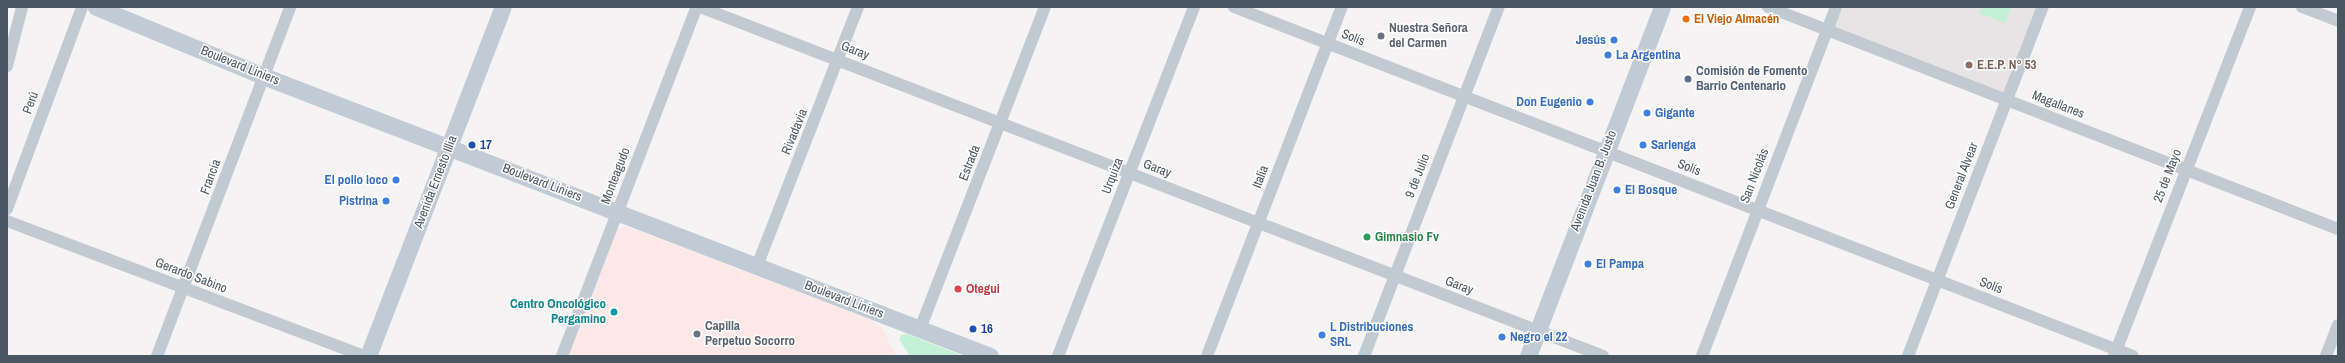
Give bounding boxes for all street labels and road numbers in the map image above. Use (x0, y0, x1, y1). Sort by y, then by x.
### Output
street label: Solís (1339, 26, 1367, 50)
street label: Garay (839, 39, 871, 63)
street label: Boulevard Liniers (198, 43, 282, 89)
street label: Magallanes (2030, 88, 2086, 122)
street label: Perú (20, 90, 42, 116)
street label: Rivadavia (779, 107, 811, 157)
street label: Avenida Juan B. Justo (1568, 128, 1620, 234)
street label: Avenida Ernesto Illia (411, 133, 461, 231)
street label: General Alvear (1942, 140, 1982, 212)
street label: Estrada (956, 143, 984, 183)
street label: Monteagudo (598, 146, 634, 206)
street label: San Nicolás (1737, 146, 1773, 206)
street label: 25 de Mayo (2151, 147, 2185, 205)
street label: 9 de Julio (1402, 152, 1434, 200)
street label: Urquiza (1099, 156, 1127, 196)
street label: Solís (1675, 156, 1703, 180)
street label: Francia (197, 157, 225, 197)
street label: Garay (1141, 157, 1173, 181)
street label: Boulevard Liniers (500, 161, 584, 205)
street label: Italia (1250, 163, 1272, 191)
street label: Gerardo Sabino (153, 255, 229, 297)
street label: Garay (1443, 274, 1475, 298)
street label: Solís (1977, 274, 2005, 298)
street label: Boulevard Liniers (802, 278, 886, 322)

